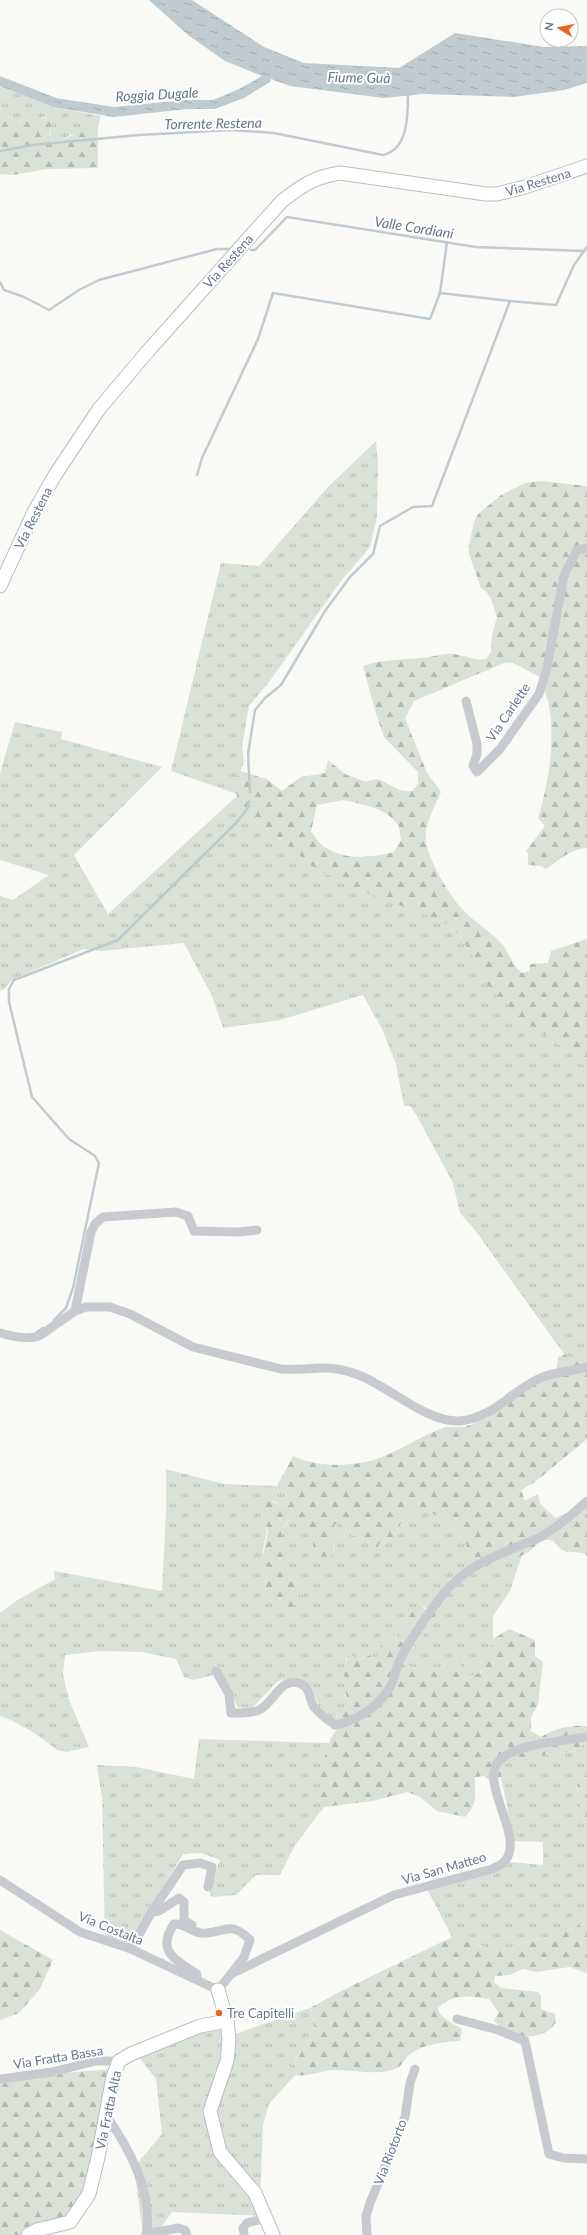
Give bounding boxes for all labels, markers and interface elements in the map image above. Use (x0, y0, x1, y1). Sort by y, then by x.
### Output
north arrow (539, 8, 579, 48)
text: N (542, 21, 556, 31)
water label: Fiume Guà (327, 68, 391, 86)
water label: Roggia Dugale (115, 83, 199, 105)
water label: Torrente Restena (164, 114, 262, 132)
street label: Via Restena (504, 165, 572, 199)
water label: Valle Cordiani (373, 212, 456, 242)
street label: Via Restena (200, 231, 256, 291)
street label: Via Restena (11, 484, 55, 552)
street label: Via Carlette (483, 680, 533, 744)
street label: Via San Matteo (400, 1848, 488, 1888)
street label: Via Costalta (76, 1908, 146, 1948)
place label: Tre Capitelli (227, 2005, 294, 2021)
marker: Tre Capitelli (214, 2008, 224, 2018)
street label: Via Fratta Bassa (12, 2042, 104, 2072)
street label: Via Fratta Alta (92, 2069, 124, 2151)
street label: Via Riotorto (370, 2117, 410, 2187)

